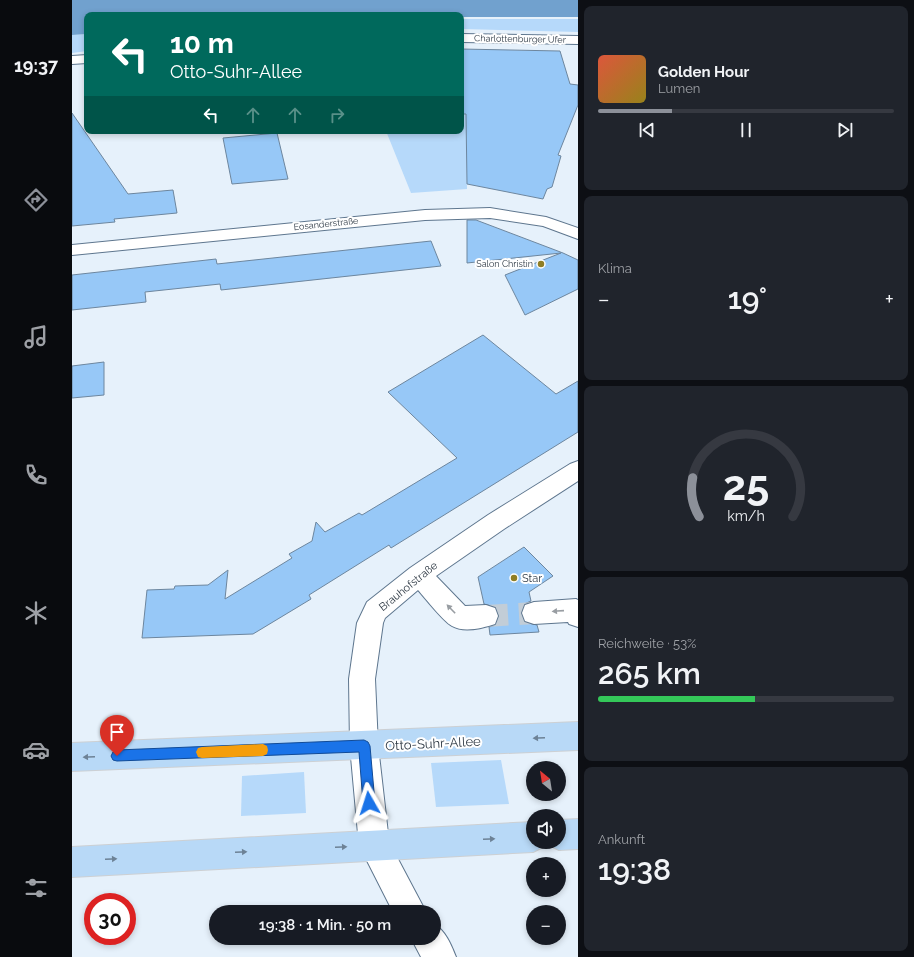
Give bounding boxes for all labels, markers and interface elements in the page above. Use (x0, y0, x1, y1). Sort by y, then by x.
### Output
text: 10 m (170, 27, 234, 60)
icon: left (104, 28, 156, 80)
street label: Charlottenburger Ufer (474, 33, 567, 45)
text: 19:37 (14, 55, 58, 76)
text: Otto-Suhr-Allee (170, 61, 302, 82)
text: Golden Hour (658, 63, 749, 81)
text: Lumen (658, 81, 700, 96)
icon: left (200, 104, 222, 126)
icon: ahead (242, 104, 264, 126)
icon: ahead (284, 104, 306, 126)
icon: right (326, 104, 348, 126)
icon: previous (636, 119, 658, 141)
icon: pause (735, 119, 757, 141)
icon: next (834, 119, 856, 141)
icon: directions (22, 186, 50, 214)
street label: Eosanderstraße (293, 216, 360, 232)
place label: Salon Christin (476, 259, 533, 269)
marker: Salon Christin (536, 259, 546, 269)
text: Klima (598, 261, 632, 276)
text: 19° (728, 281, 767, 316)
text: − (598, 286, 610, 312)
text: + (885, 286, 894, 312)
icon: music (22, 323, 50, 351)
text: 25 (723, 460, 769, 509)
icon: phone (22, 461, 50, 489)
text: km/h (727, 507, 765, 523)
street label: Brauhofstraße (376, 558, 441, 614)
place label: Star (522, 572, 542, 585)
marker: Star (509, 573, 519, 583)
icon: climate (22, 599, 50, 627)
one-way arrow (447, 604, 456, 614)
one-way arrow (552, 608, 564, 615)
text: Reichweite · 53% (598, 636, 696, 651)
text: 265 km (598, 656, 701, 691)
pin (100, 715, 134, 756)
icon: arrive (106, 721, 128, 743)
street label: Otto-Suhr-Allee (385, 733, 481, 753)
one-way arrow (533, 734, 545, 741)
icon: car (22, 736, 50, 764)
one-way arrow (83, 753, 95, 760)
north arrow (526, 761, 566, 801)
map controls (526, 761, 566, 945)
position arrow (348, 782, 390, 824)
button: sound (526, 809, 566, 849)
text: Ankunft (598, 832, 645, 847)
one-way arrow (483, 835, 495, 842)
one-way arrow (335, 843, 347, 850)
one-way arrow (235, 849, 247, 856)
text: 19:38 (598, 852, 671, 887)
one-way arrow (105, 856, 117, 863)
button: + (526, 857, 566, 897)
icon: filters (22, 874, 50, 902)
speed limit sign: 30 (84, 893, 136, 945)
button: − (526, 905, 566, 945)
text: 19:38 · 1 Min. · 50 m (259, 916, 391, 934)

